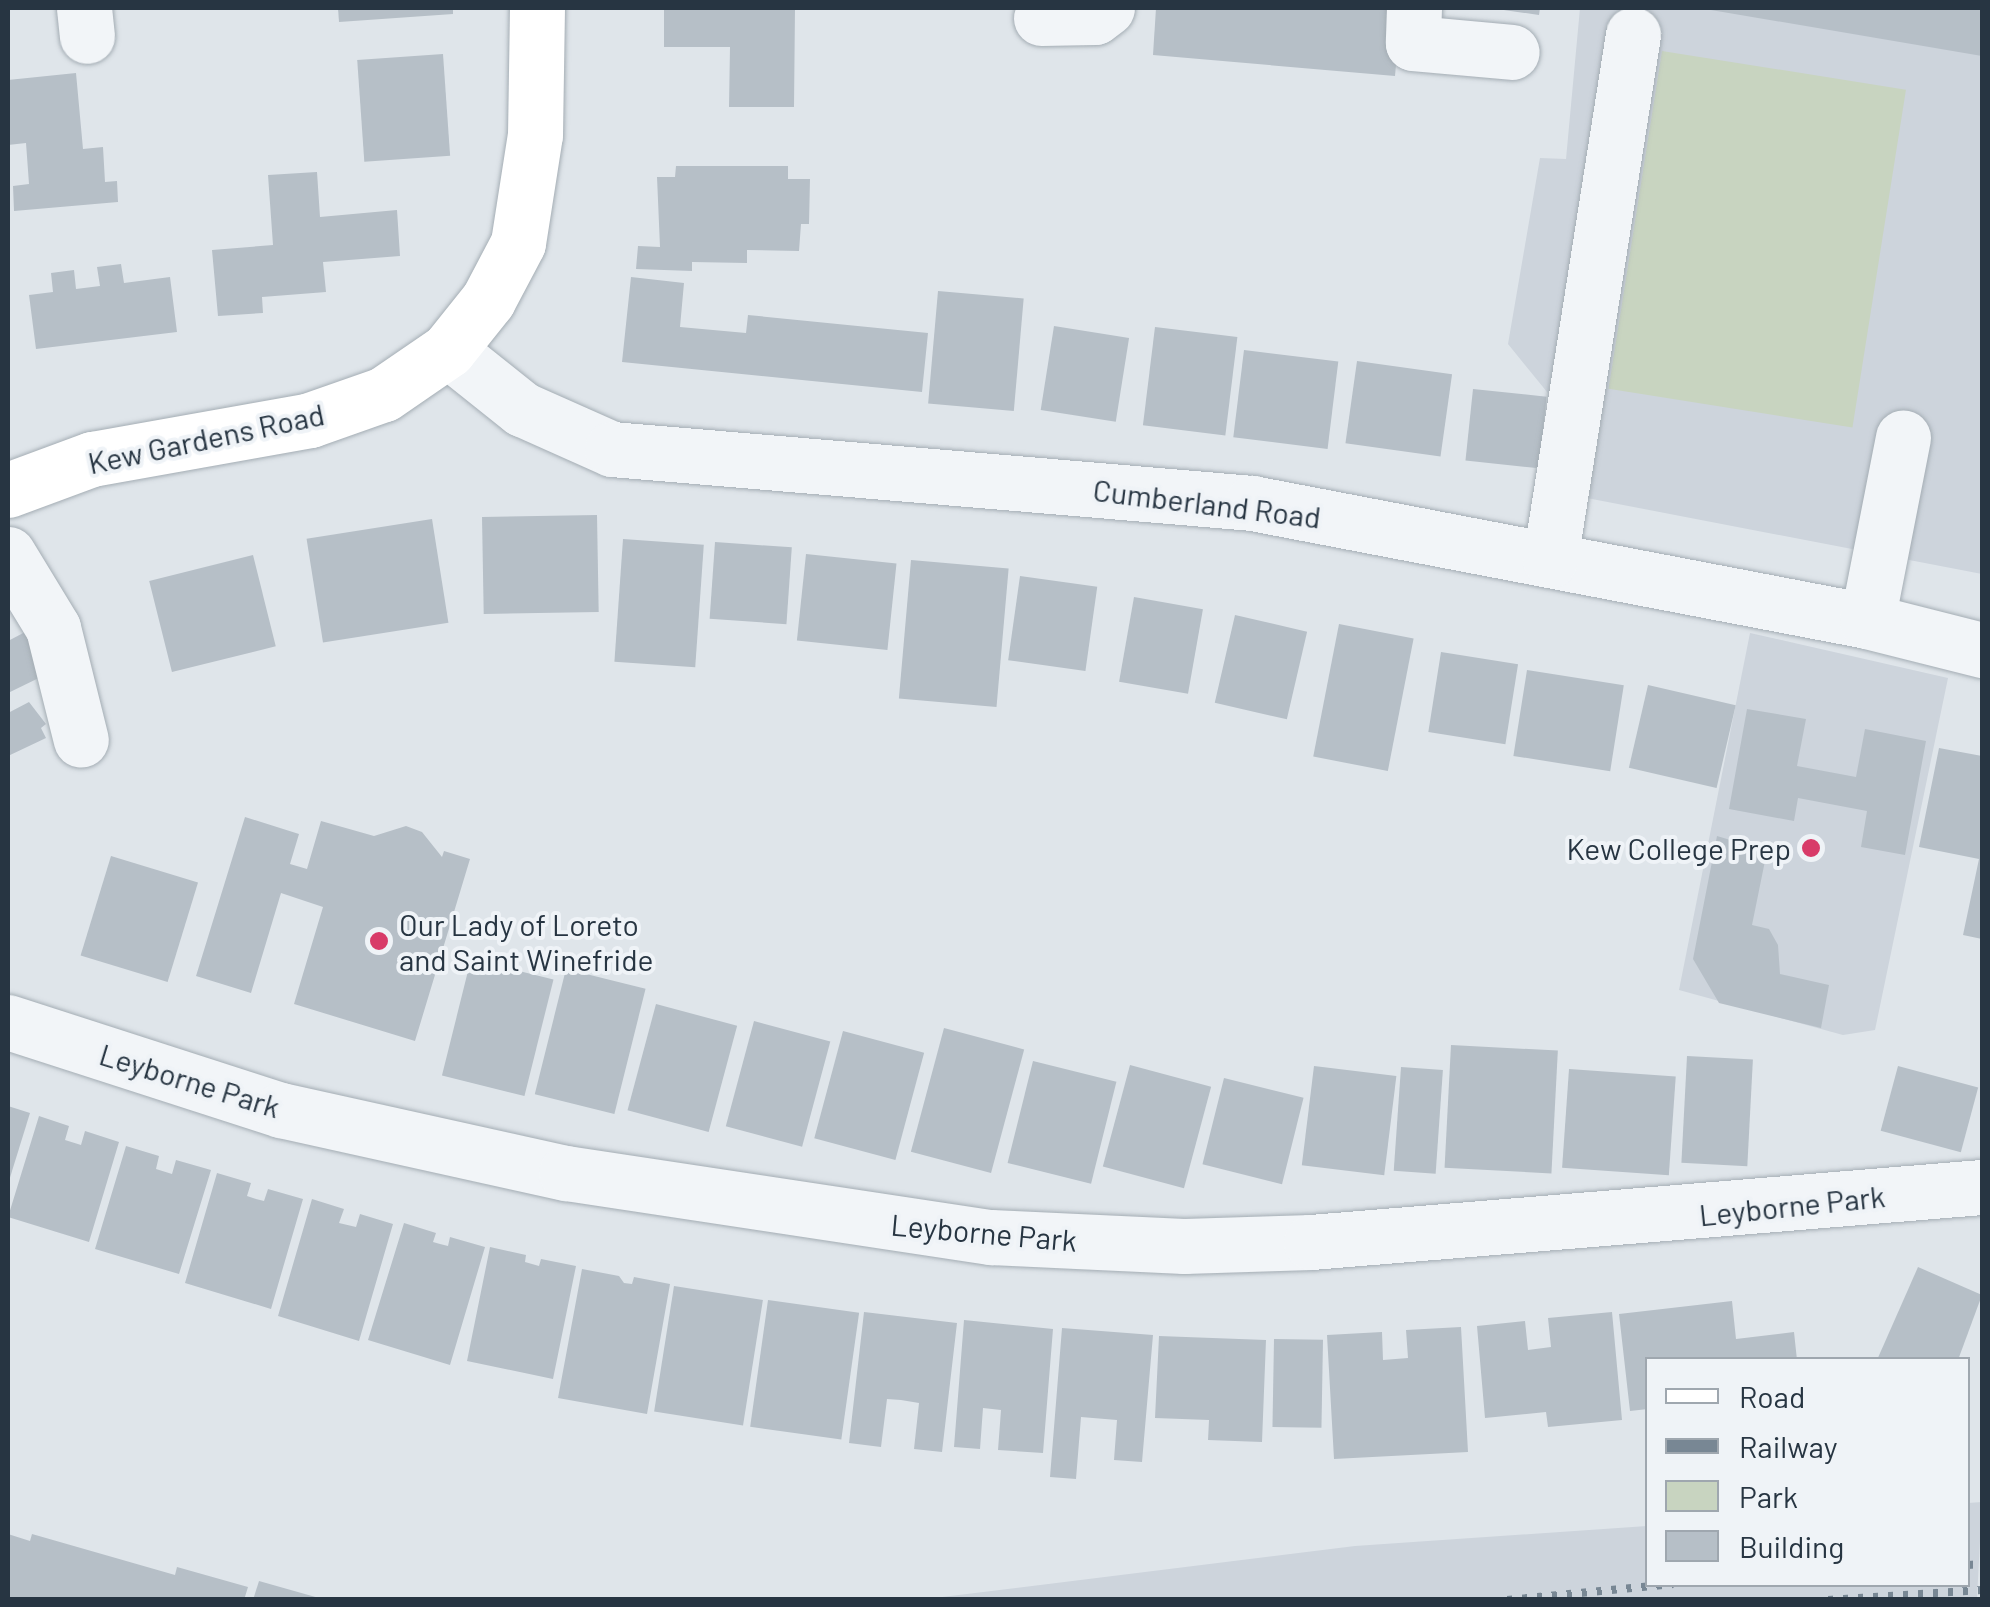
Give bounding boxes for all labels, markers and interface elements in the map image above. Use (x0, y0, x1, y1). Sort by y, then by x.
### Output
street label: Kew Gardens Road (85, 395, 327, 481)
street label: Cumberland Road (1091, 471, 1323, 535)
place label: Kew College Prep (1566, 830, 1791, 866)
marker: Kew College Prep (1800, 837, 1822, 859)
place label: Our Lady of Loreto and Saint Winefride (399, 906, 654, 976)
marker: Our Lady of Loreto and Saint Winefride (368, 930, 390, 952)
street label: Leyborne Park (95, 1035, 285, 1125)
street label: Leyborne Park (1697, 1177, 1887, 1233)
street label: Leyborne Park (889, 1206, 1079, 1258)
legend (1645, 1357, 1970, 1587)
text: Road (1739, 1378, 1805, 1414)
text: Railway (1739, 1428, 1838, 1464)
text: Park (1739, 1478, 1798, 1514)
text: Building (1739, 1528, 1844, 1564)

